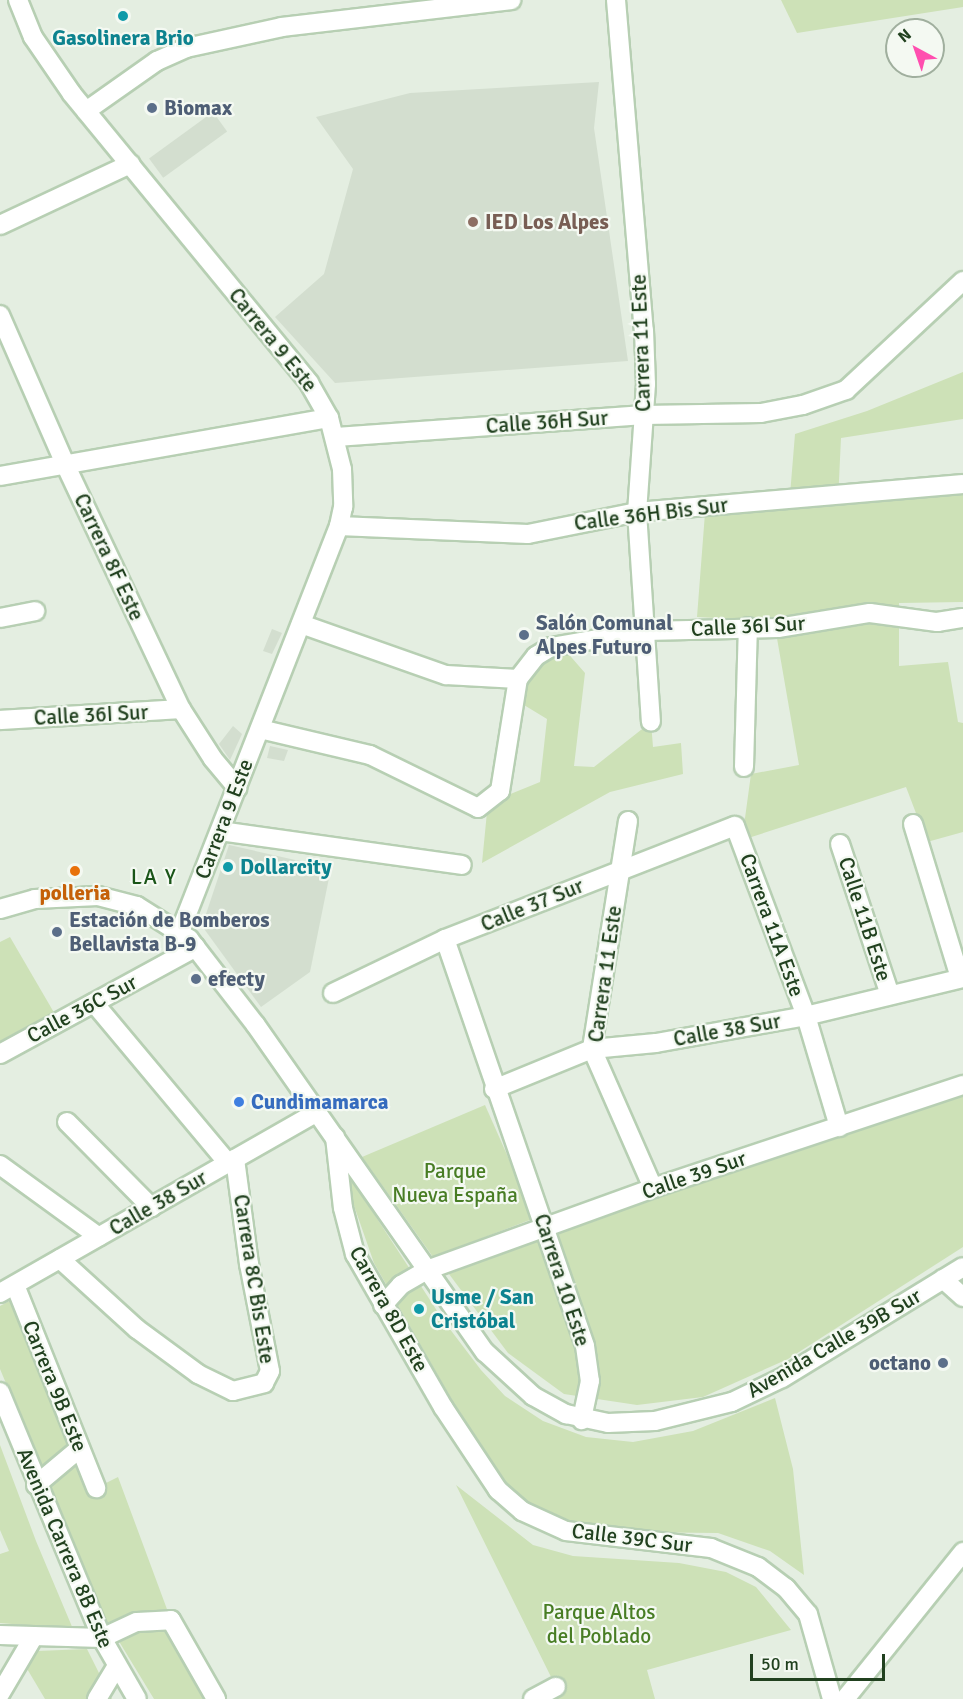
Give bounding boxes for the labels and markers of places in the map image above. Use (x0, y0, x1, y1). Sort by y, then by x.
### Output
marker: Gasolinera Brio (116, 9, 130, 23)
place label: Gasolinera Brio (52, 25, 194, 51)
place label: Biomax (164, 95, 232, 121)
marker: Biomax (145, 101, 159, 115)
place label: IED Los Alpes (485, 209, 609, 235)
marker: IED Los Alpes (466, 215, 480, 229)
place label: Salón Comunal Alpes Futuro (536, 610, 673, 660)
marker: Salón Comunal Alpes Futuro (517, 628, 531, 642)
place label: Dollarcity (240, 854, 332, 880)
marker: Dollarcity (221, 860, 235, 874)
marker: polleria (68, 864, 82, 878)
place label: polleria (39, 880, 111, 906)
place label: Estación de Bomberos Bellavista B-9 (69, 907, 270, 957)
marker: Estación de Bomberos Bellavista B-9 (50, 925, 64, 939)
place label: efecty (208, 966, 265, 992)
marker: efecty (189, 972, 203, 986)
place label: Cundimamarca (251, 1089, 389, 1115)
marker: Cundimamarca (232, 1095, 246, 1109)
place label: Usme / San Cristóbal (431, 1284, 534, 1334)
marker: Usme / San Cristóbal (412, 1302, 426, 1316)
place label: octano (869, 1350, 931, 1376)
marker: octano (936, 1356, 950, 1370)

